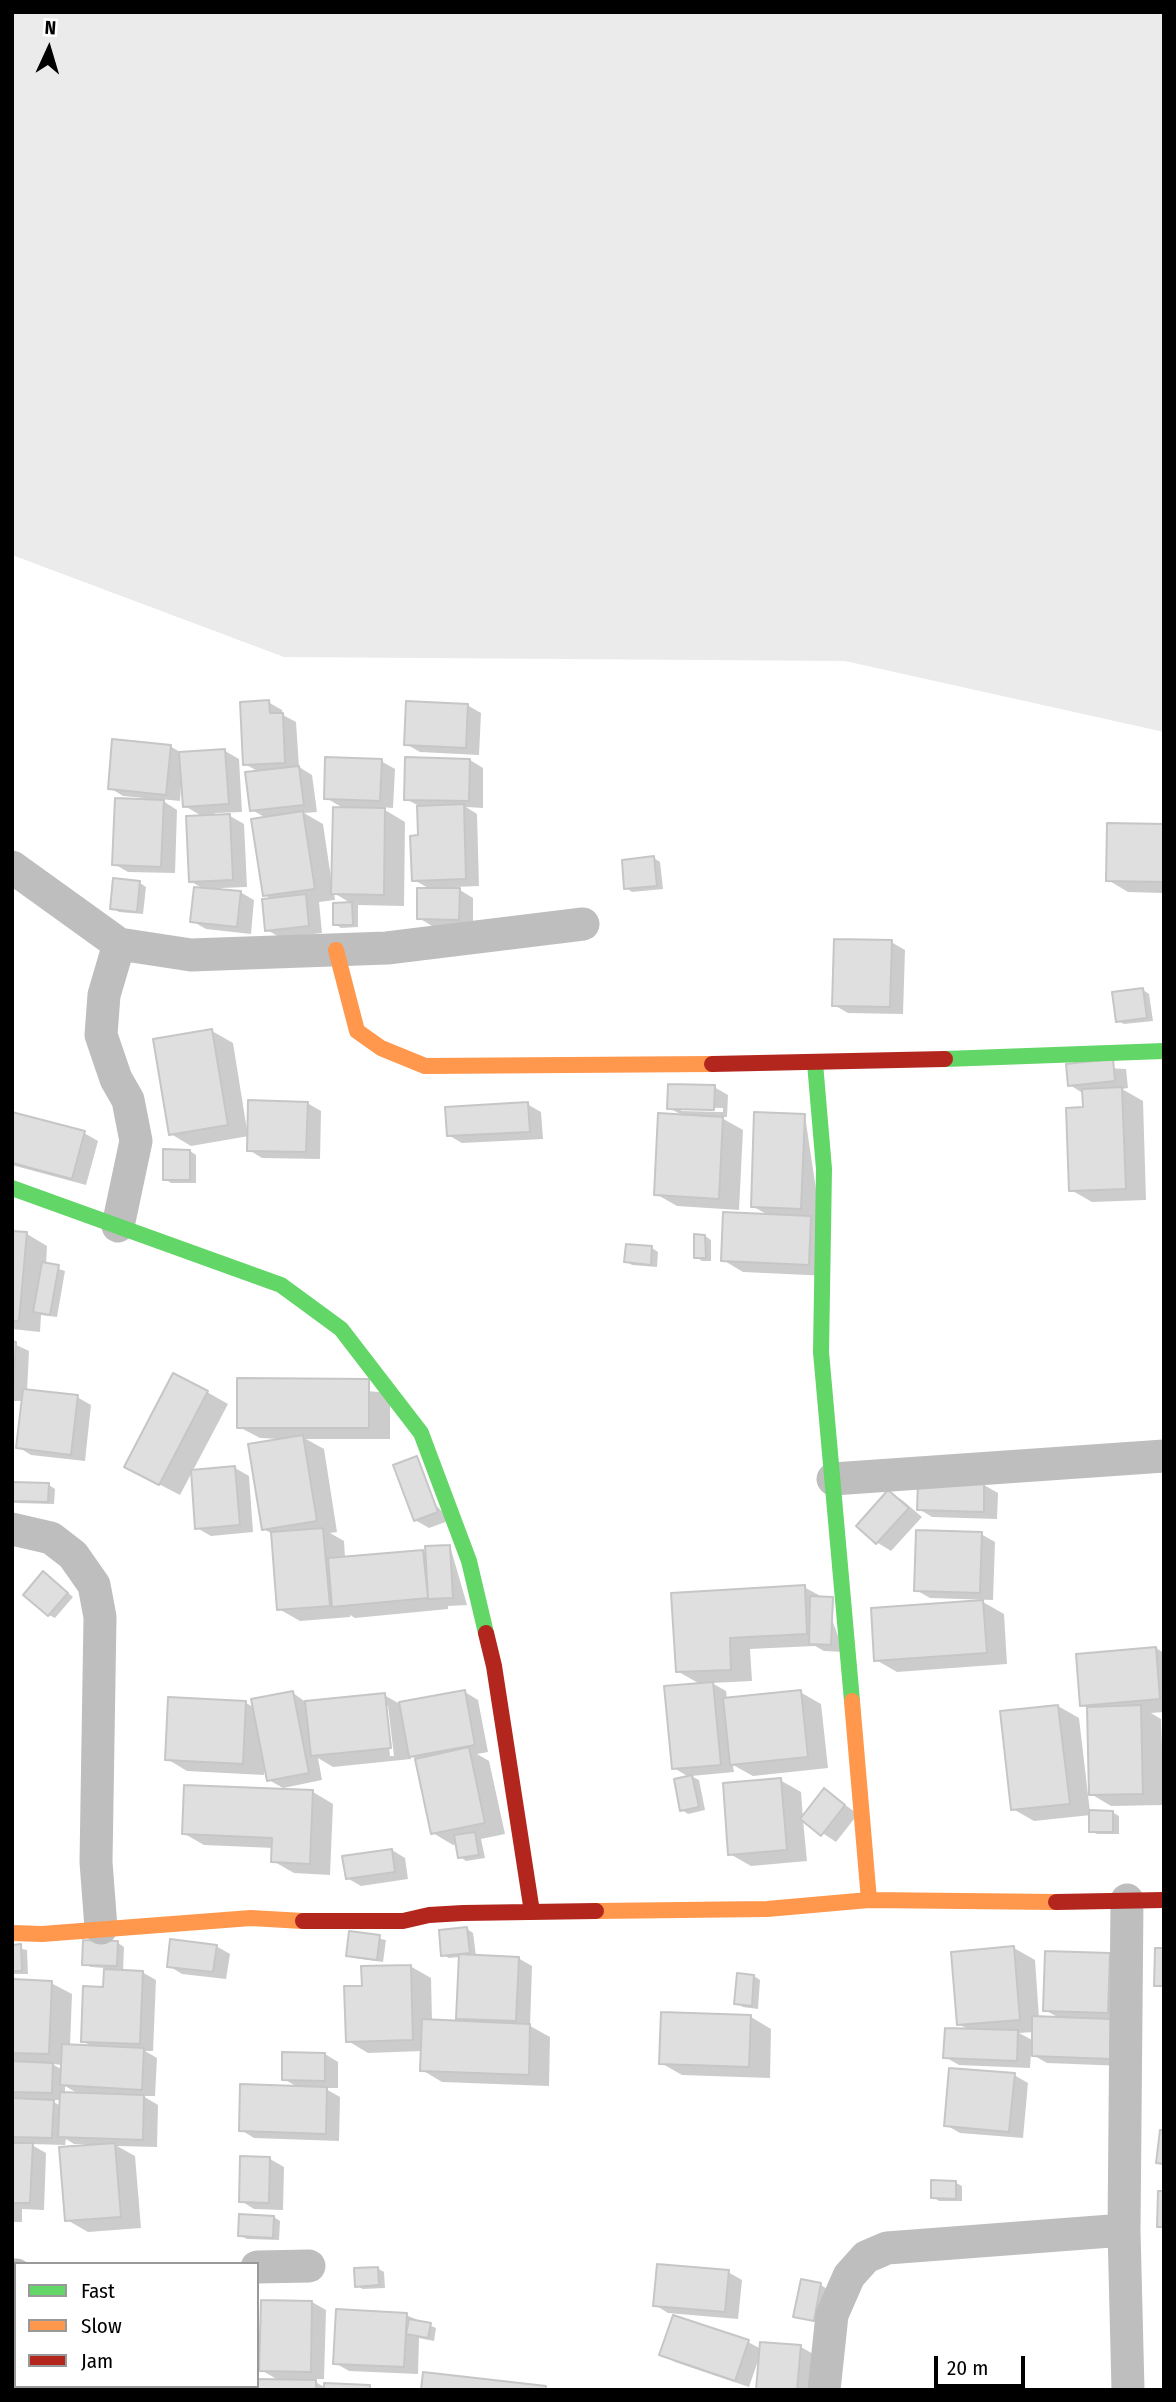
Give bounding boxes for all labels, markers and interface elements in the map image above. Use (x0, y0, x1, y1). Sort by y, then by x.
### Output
north arrow (14, 14, 84, 84)
text: N (44, 16, 57, 39)
legend (14, 2262, 259, 2388)
text: Fast (81, 2278, 115, 2304)
text: Slow (81, 2313, 122, 2339)
scale bar (938, 2342, 1029, 2386)
text: Jam (81, 2348, 113, 2374)
text: 20 m (947, 2355, 988, 2381)

